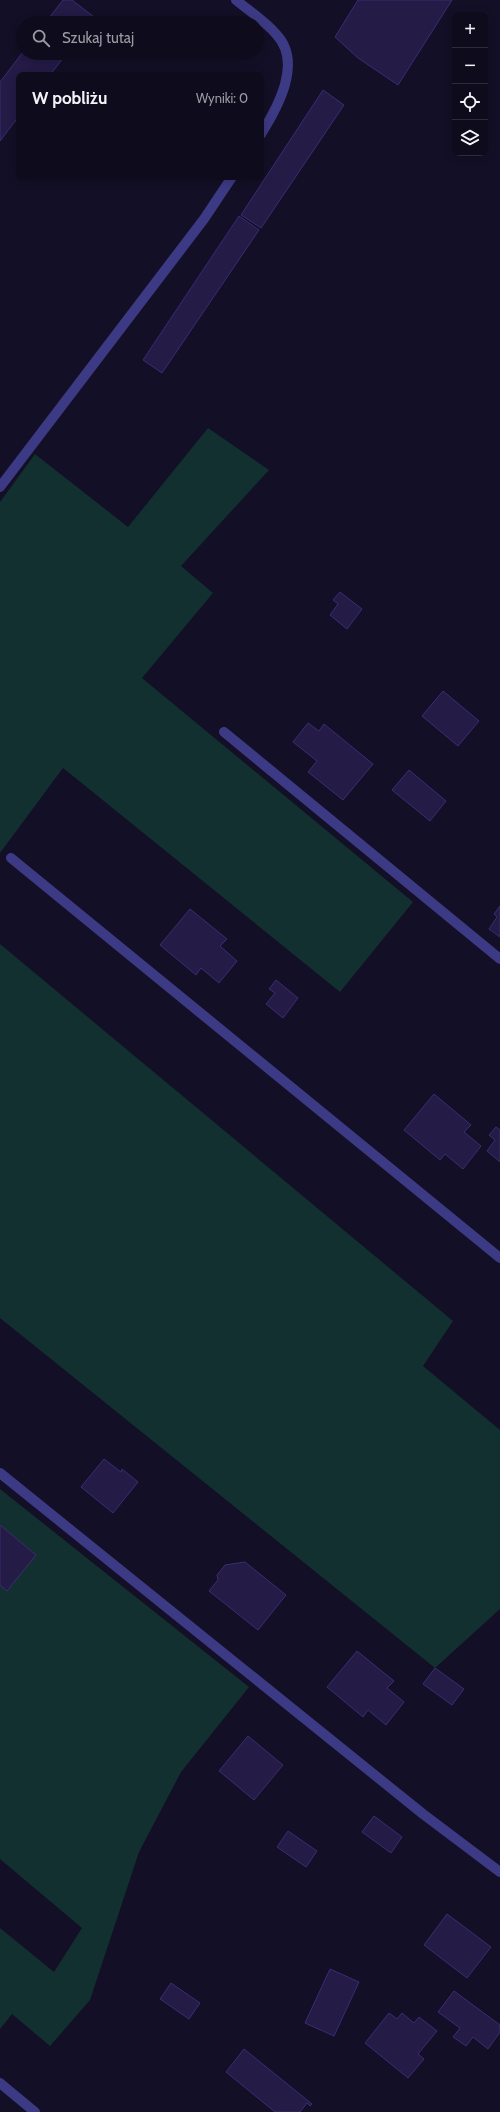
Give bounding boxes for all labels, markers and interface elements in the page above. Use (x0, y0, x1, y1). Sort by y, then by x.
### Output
map controls (452, 12, 488, 156)
button: + (452, 12, 488, 48)
search box (16, 16, 264, 60)
icon: search (30, 27, 52, 49)
text: Szukaj tutaj (62, 29, 134, 47)
button: − (452, 48, 488, 84)
button: locate (452, 84, 488, 120)
text: W pobliżu (32, 88, 107, 108)
text: Wyniki: 0 (196, 90, 248, 106)
button: layers (452, 120, 488, 156)

